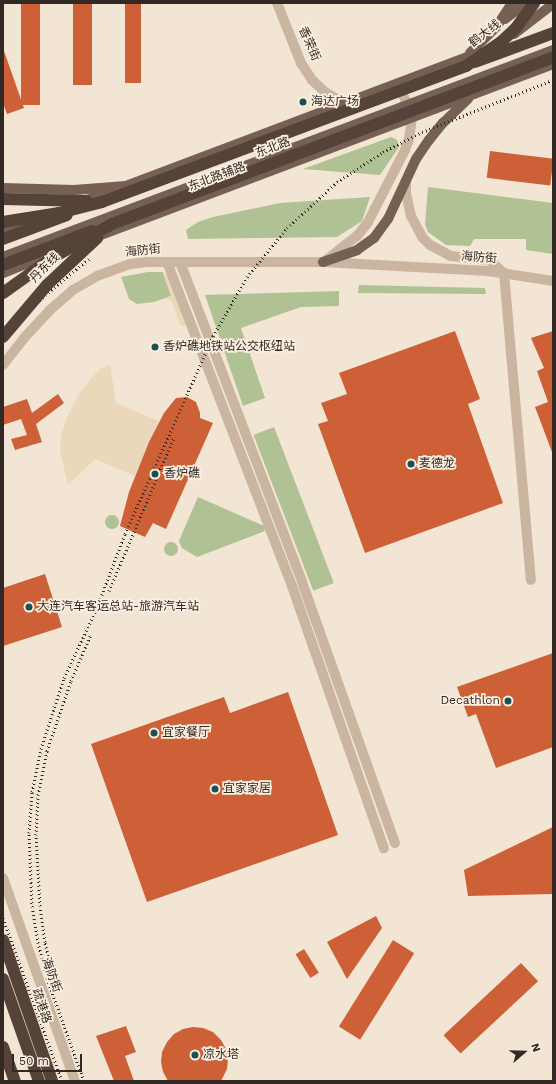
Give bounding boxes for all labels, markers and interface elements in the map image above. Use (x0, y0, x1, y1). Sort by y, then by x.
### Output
street label: 鹤大线 (466, 17, 504, 51)
street label: 香荣街 (295, 25, 323, 63)
place label: 海达广场 (311, 95, 359, 109)
marker: 海达广场 (298, 97, 308, 107)
street label: 东北路 (254, 135, 292, 161)
street label: 东北路辅路 (186, 160, 248, 194)
street label: 海防街 (124, 242, 162, 260)
street label: 丹东线 (27, 250, 63, 286)
street label: 海防街 (461, 250, 497, 266)
place label: 香炉礁地铁站公交枢纽站 (163, 340, 295, 354)
marker: 香炉礁地铁站公交枢纽站 (150, 342, 160, 352)
place label: 麦德龙 (419, 457, 455, 471)
marker: 麦德龙 (406, 459, 416, 469)
place label: 香炉礁 (164, 467, 200, 481)
marker: 香炉礁 (149, 468, 161, 480)
place label: 大连汽车客运总站-旅游汽车站 (37, 600, 199, 614)
marker: 大连汽车客运总站-旅游汽车站 (24, 602, 34, 612)
place label: Decathlon (440, 694, 500, 708)
marker: Decathlon (503, 696, 513, 706)
place label: 宜家餐厅 (162, 726, 210, 740)
marker: 宜家餐厅 (149, 728, 159, 738)
place label: 宜家家居 (223, 782, 271, 796)
marker: 宜家家居 (210, 784, 220, 794)
street label: 海防街 (38, 956, 64, 994)
street label: 疏港路 (28, 987, 54, 1025)
north arrow (504, 1032, 544, 1072)
text: N (528, 1042, 543, 1054)
scale bar (14, 1046, 84, 1072)
place label: 凉水塔 (203, 1048, 239, 1062)
marker: 凉水塔 (190, 1050, 200, 1060)
text: 50 m (19, 1054, 49, 1068)

